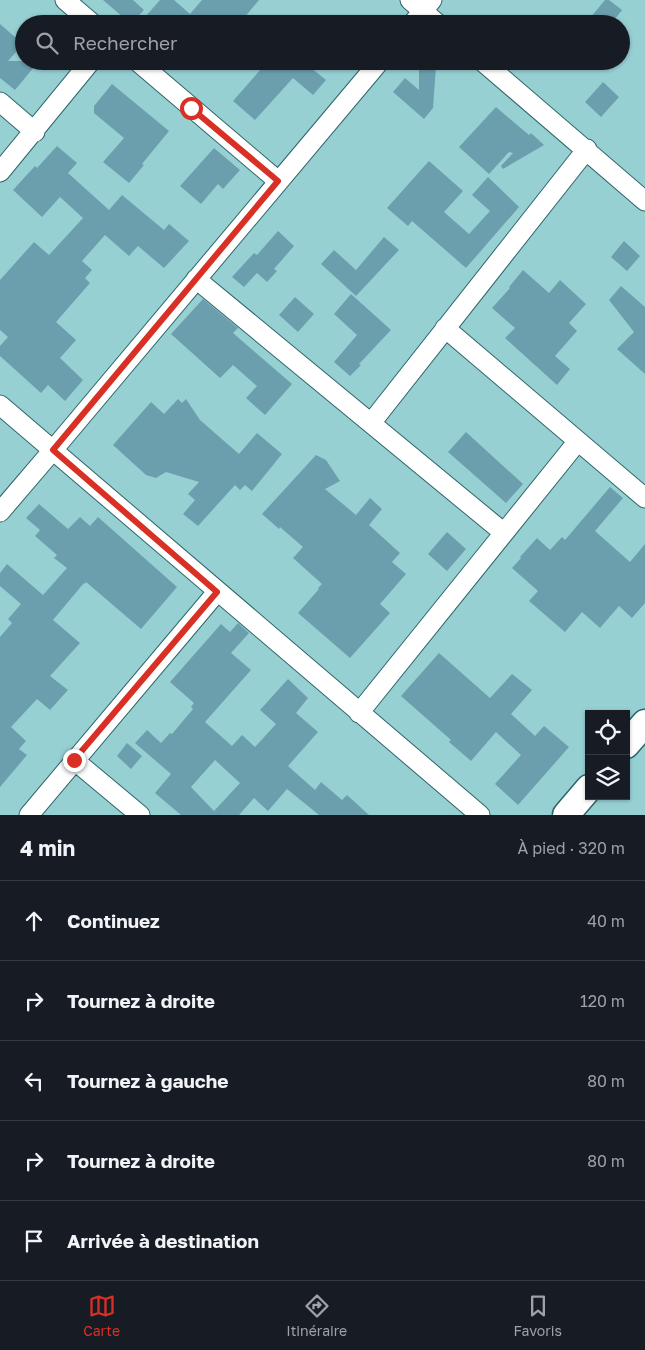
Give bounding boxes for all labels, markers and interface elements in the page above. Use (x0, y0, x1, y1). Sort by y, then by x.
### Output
search box (15, 15, 630, 70)
icon: search (33, 29, 61, 57)
text: Rechercher (73, 31, 178, 54)
route start (180, 97, 203, 120)
map controls (585, 710, 630, 800)
button: locate (585, 710, 630, 755)
route end (63, 749, 86, 772)
button: layers (585, 755, 630, 800)
text: 4 min (20, 835, 75, 861)
text: À pied · 320 m (518, 838, 625, 858)
icon: ahead (20, 907, 48, 935)
text: Continuez (67, 909, 160, 932)
text: 40 m (587, 911, 625, 931)
icon: right (20, 987, 48, 1015)
text: Tournez à droite (67, 989, 215, 1012)
text: 120 m (580, 991, 625, 1011)
icon: left (20, 1067, 48, 1095)
text: Tournez à gauche (67, 1069, 228, 1092)
text: 80 m (587, 1071, 625, 1091)
icon: right (20, 1147, 48, 1175)
text: Tournez à droite (67, 1149, 215, 1172)
text: 80 m (587, 1151, 625, 1171)
icon: arrive (20, 1227, 48, 1255)
text: Arrivée à destination (67, 1229, 259, 1252)
tab: Carte (83, 1292, 120, 1339)
tab: Itinéraire (286, 1292, 347, 1339)
tab: Favoris (514, 1292, 562, 1339)

